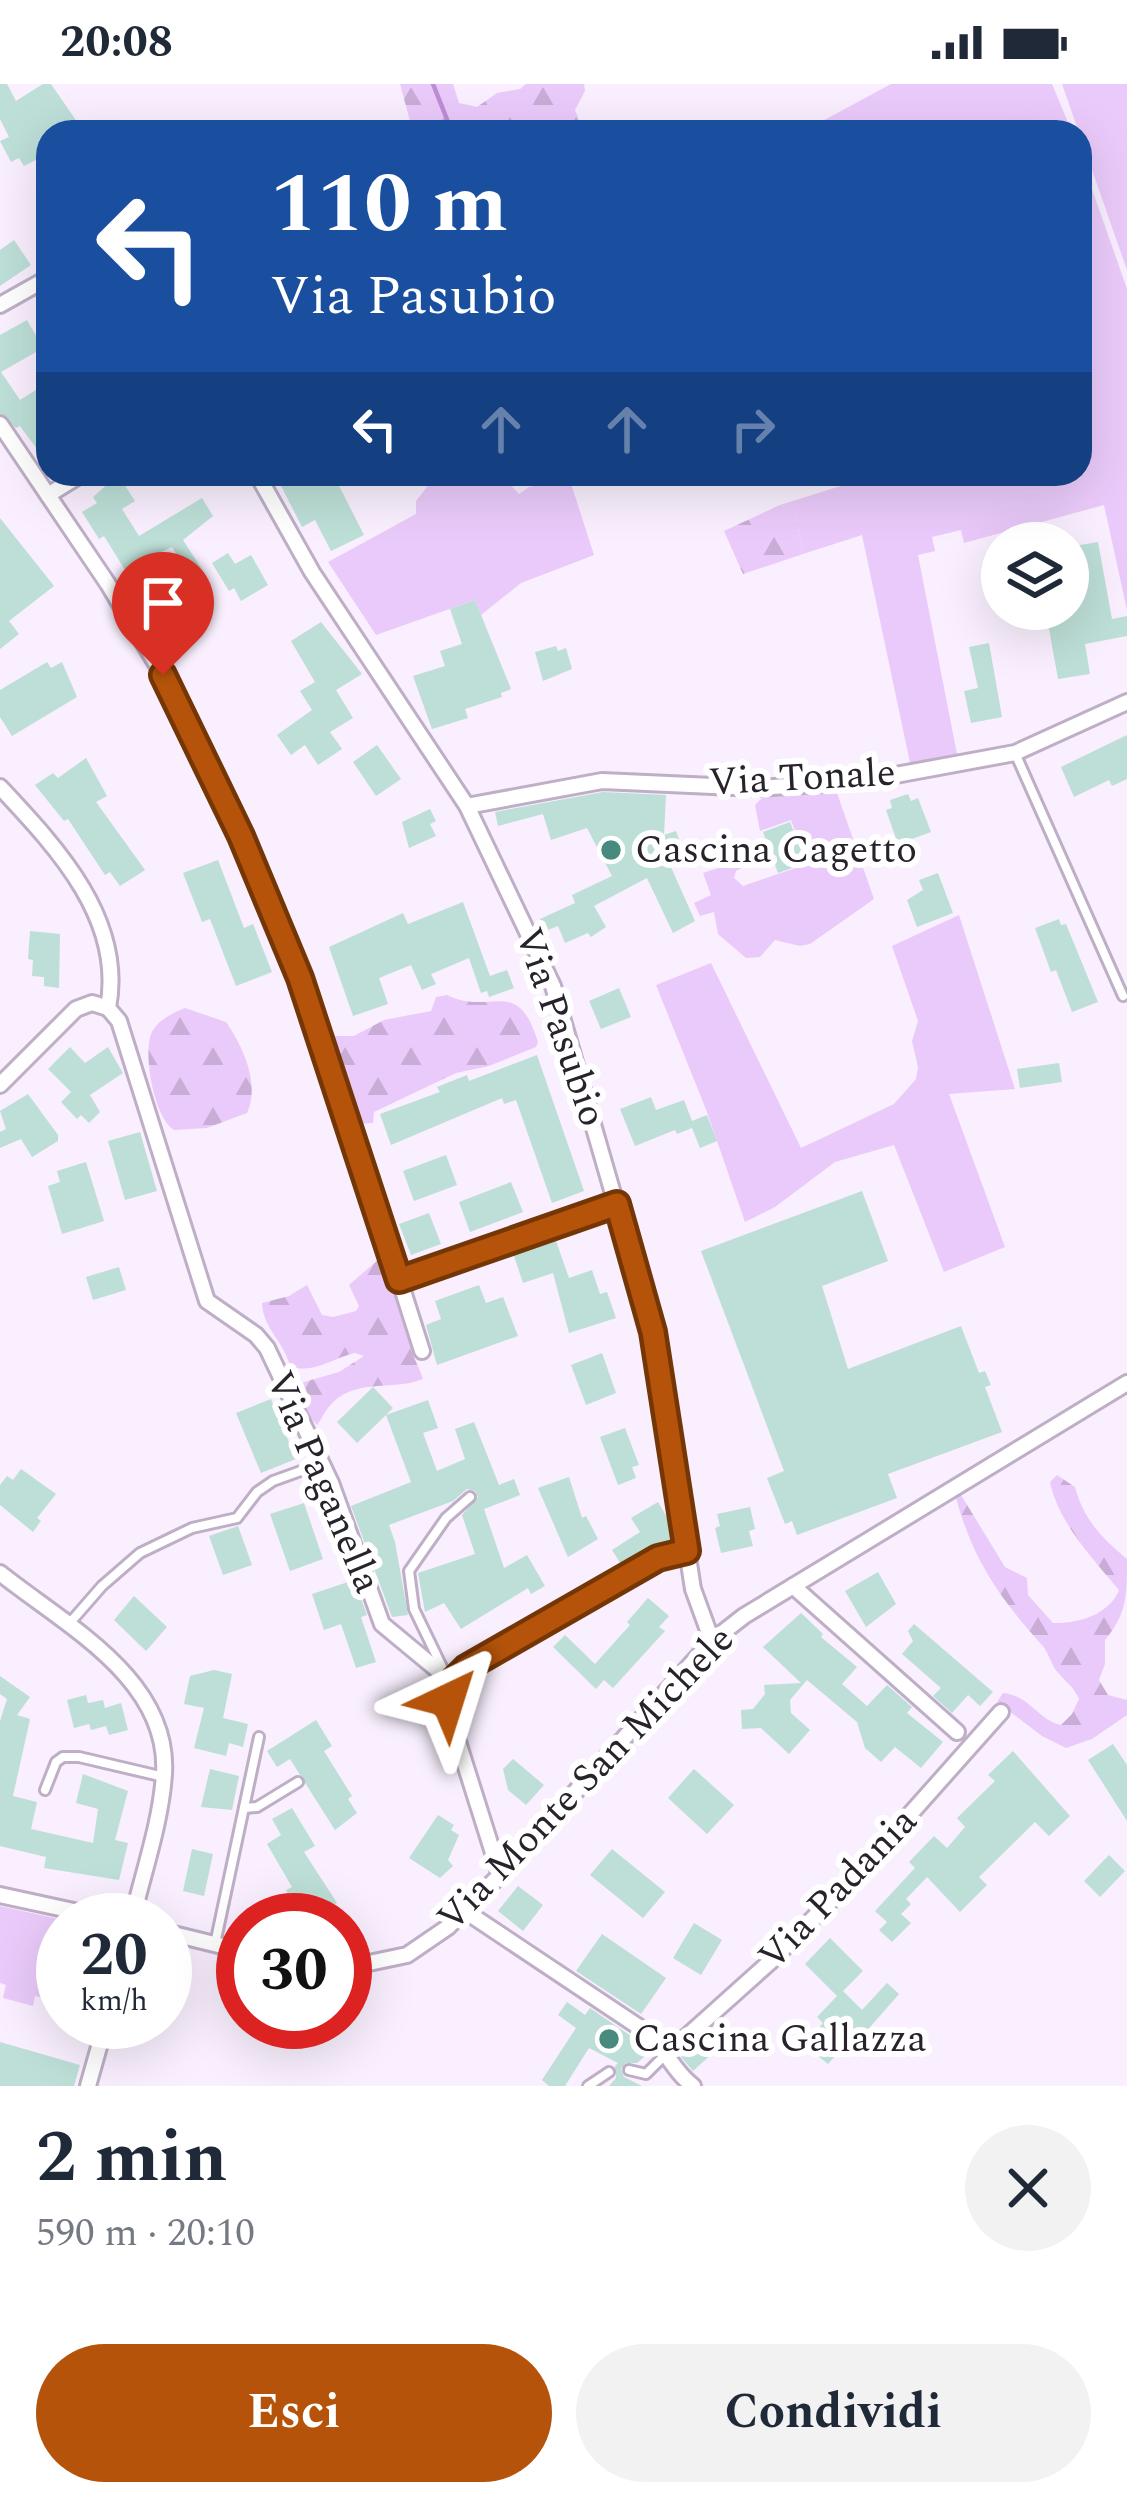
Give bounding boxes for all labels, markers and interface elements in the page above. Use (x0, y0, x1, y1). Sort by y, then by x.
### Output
text: 20:08 (60, 8, 173, 77)
text: 110 m (270, 141, 508, 269)
icon: left (72, 168, 228, 324)
text: Via Pasubio (270, 256, 556, 338)
icon: left (342, 396, 408, 462)
icon: ahead (468, 396, 534, 462)
icon: ahead (594, 396, 660, 462)
icon: right (720, 396, 786, 462)
map controls (981, 522, 1089, 630)
button: layers (981, 522, 1089, 630)
pin (112, 552, 214, 675)
icon: arrive (130, 570, 196, 636)
street label: Via Tonale (707, 744, 897, 812)
place label: Cascina Cagetto (635, 821, 917, 880)
marker: Cascina Cagetto (598, 837, 624, 863)
street label: Via Pasubio (498, 920, 622, 1134)
street label: Via Paganella (250, 1362, 396, 1602)
street label: Via Monte San Michele (424, 1612, 748, 1946)
position arrow (385, 1637, 511, 1763)
street label: Via Padania (745, 1794, 931, 1984)
speed limit sign: 30 (216, 1893, 372, 2049)
text: 20 (80, 1910, 148, 2002)
text: km/h (80, 1978, 148, 2024)
place label: Cascina Gallazza (633, 2010, 927, 2069)
marker: Cascina Gallazza (596, 2026, 622, 2052)
text: 2 min (36, 2104, 228, 2213)
button: close (965, 2125, 1091, 2251)
text: 590 m · 20:10 (36, 2204, 255, 2263)
button: Esci (36, 2344, 552, 2482)
button: Condividi (576, 2344, 1091, 2482)

